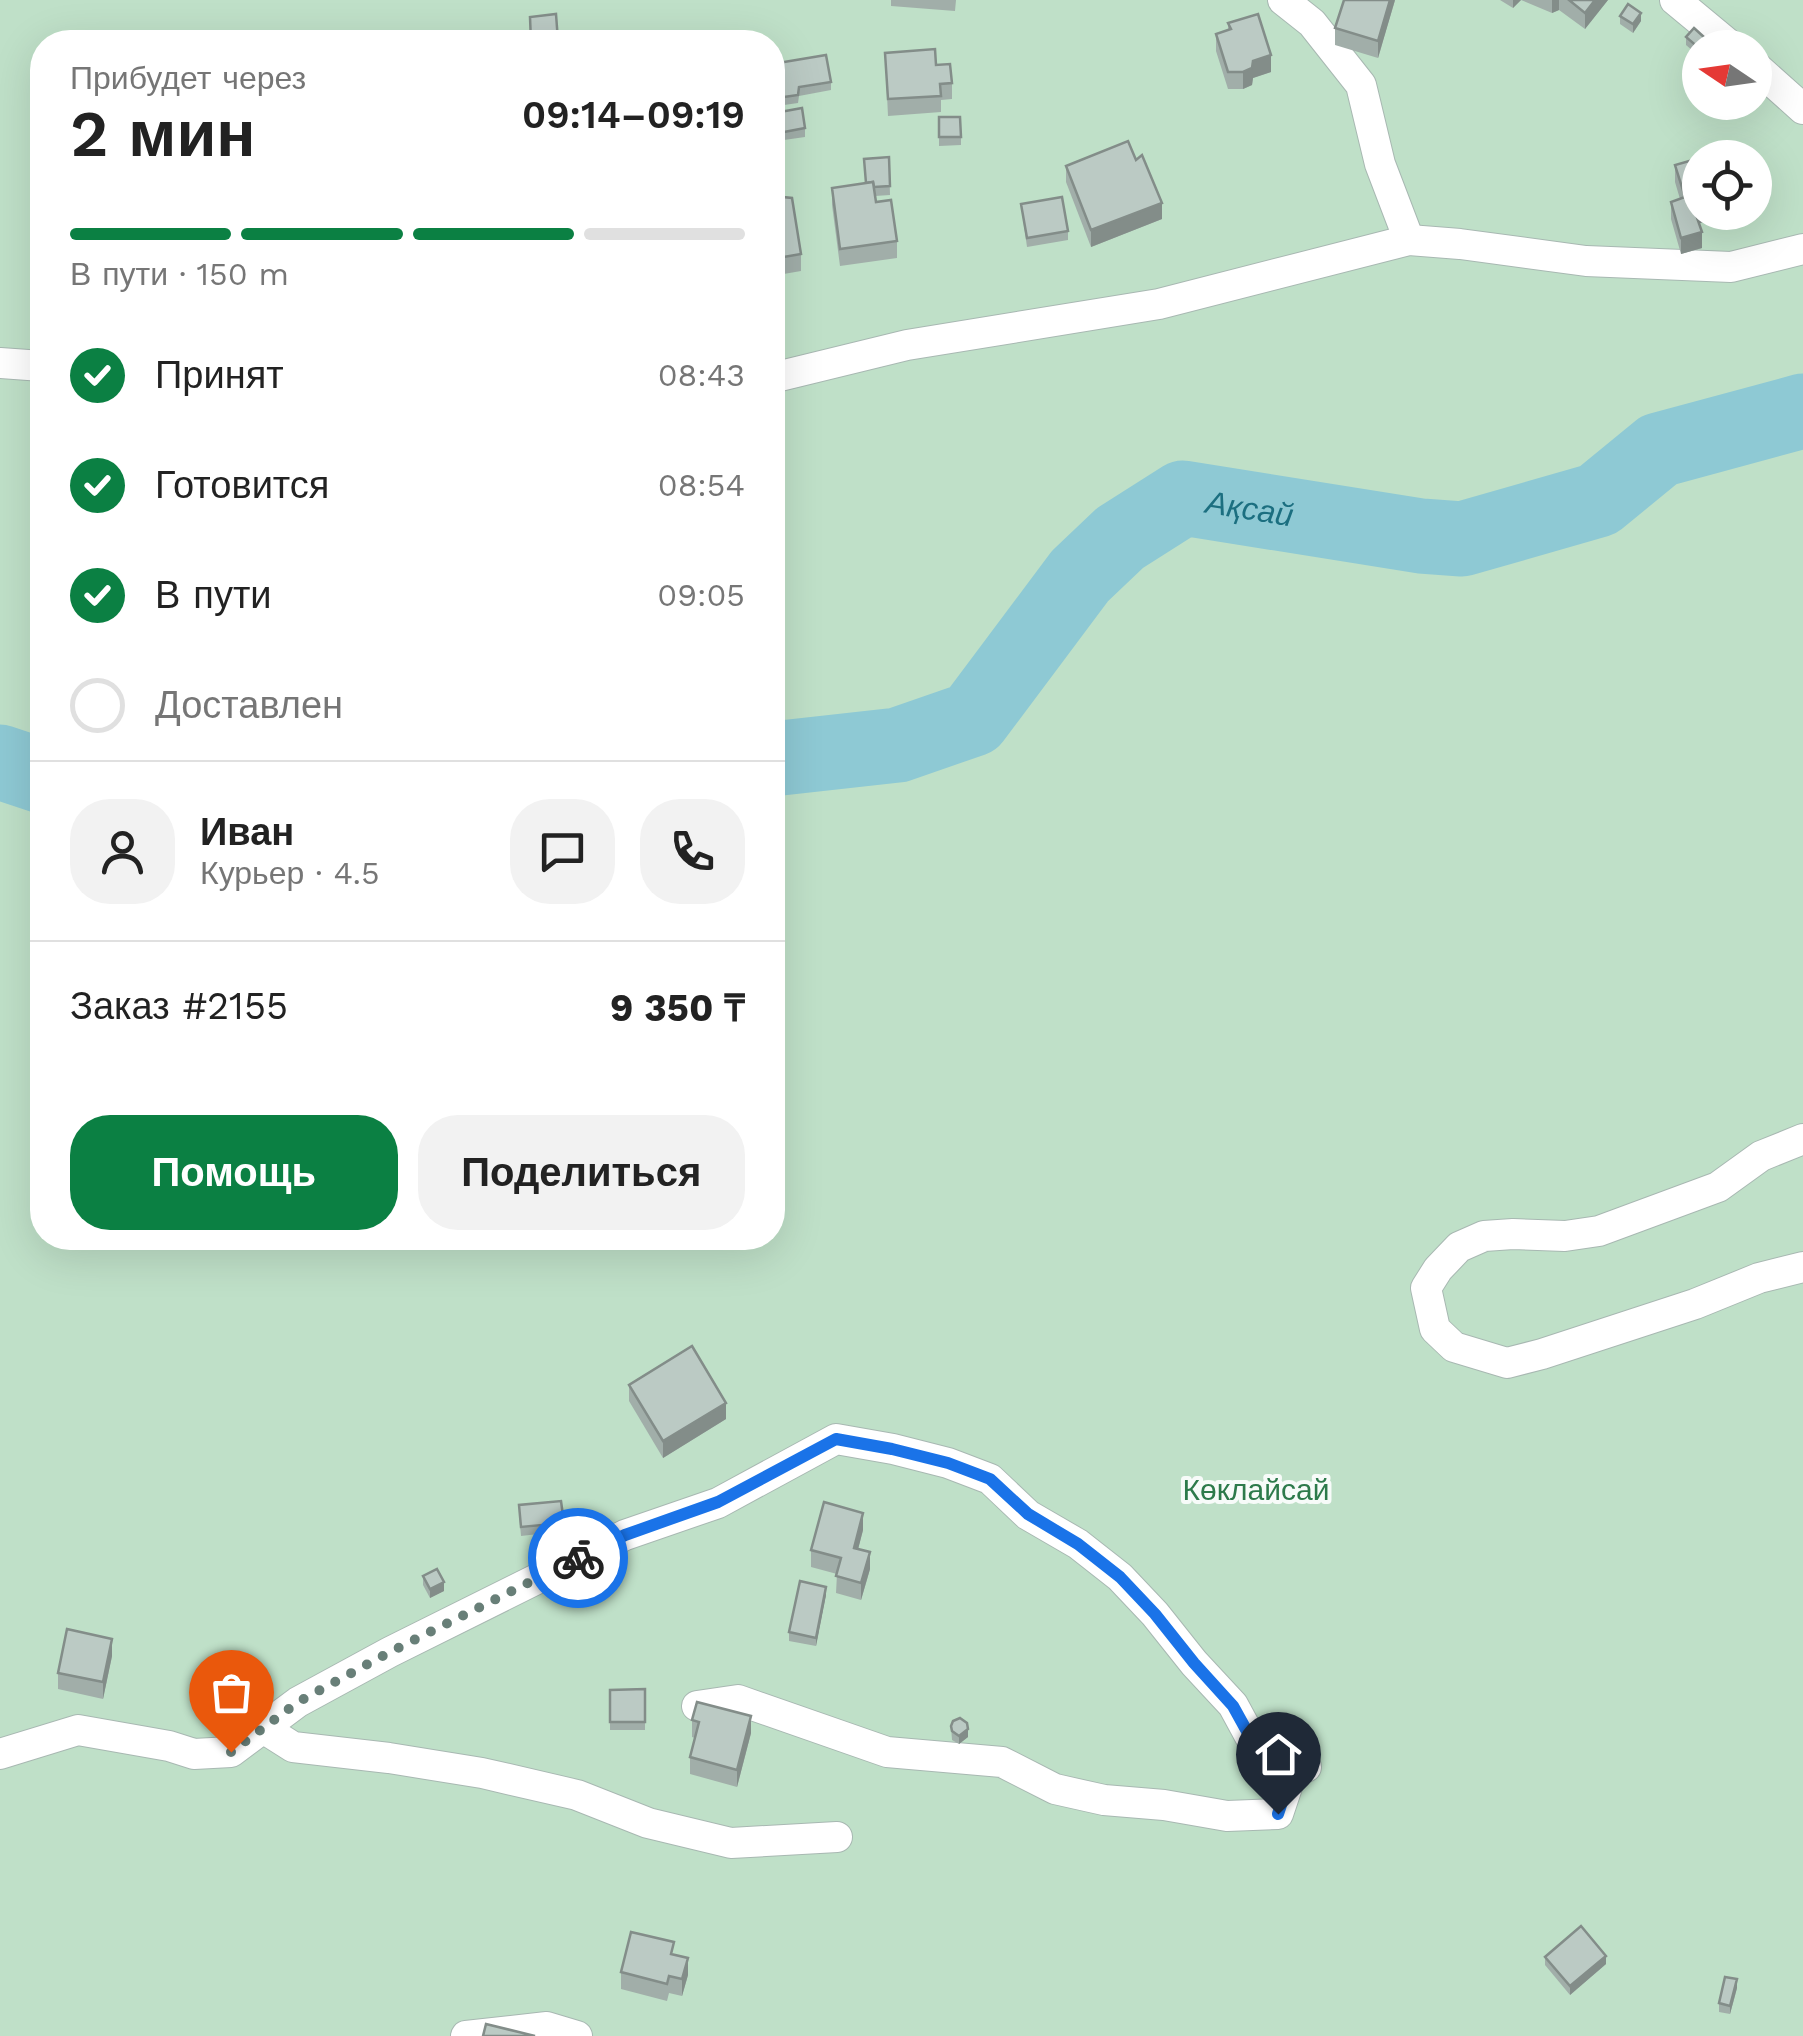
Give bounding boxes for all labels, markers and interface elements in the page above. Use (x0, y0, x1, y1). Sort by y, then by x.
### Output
north arrow (1682, 30, 1772, 120)
map controls (1682, 30, 1772, 230)
text: Прибудет через (70, 59, 306, 97)
text: 09:14–09:19 (522, 93, 745, 137)
text: 2 мин (70, 96, 256, 172)
button: locate (1682, 140, 1772, 230)
text: В пути · 150 m (70, 255, 289, 293)
icon: check (70, 348, 125, 403)
text: Принят (155, 353, 284, 397)
text: 08:43 (658, 356, 745, 394)
icon: check (70, 458, 125, 513)
text: Готовится (155, 463, 329, 507)
text: 08:54 (658, 466, 745, 504)
water label: Ақсай (1201, 483, 1296, 534)
icon: check (70, 568, 125, 623)
text: В пути (155, 573, 272, 617)
text: 09:05 (657, 576, 745, 614)
text: Доставлен (155, 683, 343, 727)
button: person (70, 799, 175, 904)
button: chat (510, 799, 615, 904)
button: phone (640, 799, 745, 904)
text: Иван (200, 810, 294, 854)
text: Курьер · 4.5 (200, 854, 380, 892)
text: Заказ #2155 (70, 984, 288, 1028)
text: 9 350 ₸ (610, 986, 745, 1030)
button: Помощь (70, 1115, 398, 1230)
button: Поделиться (418, 1115, 745, 1230)
park label: Көклайсай (1182, 1472, 1330, 1507)
courier (528, 1508, 628, 1608)
icon: bike (551, 1531, 606, 1586)
pin (189, 1650, 274, 1753)
icon: bag (204, 1665, 259, 1720)
pin (1236, 1712, 1321, 1815)
icon: home (1251, 1727, 1306, 1782)

